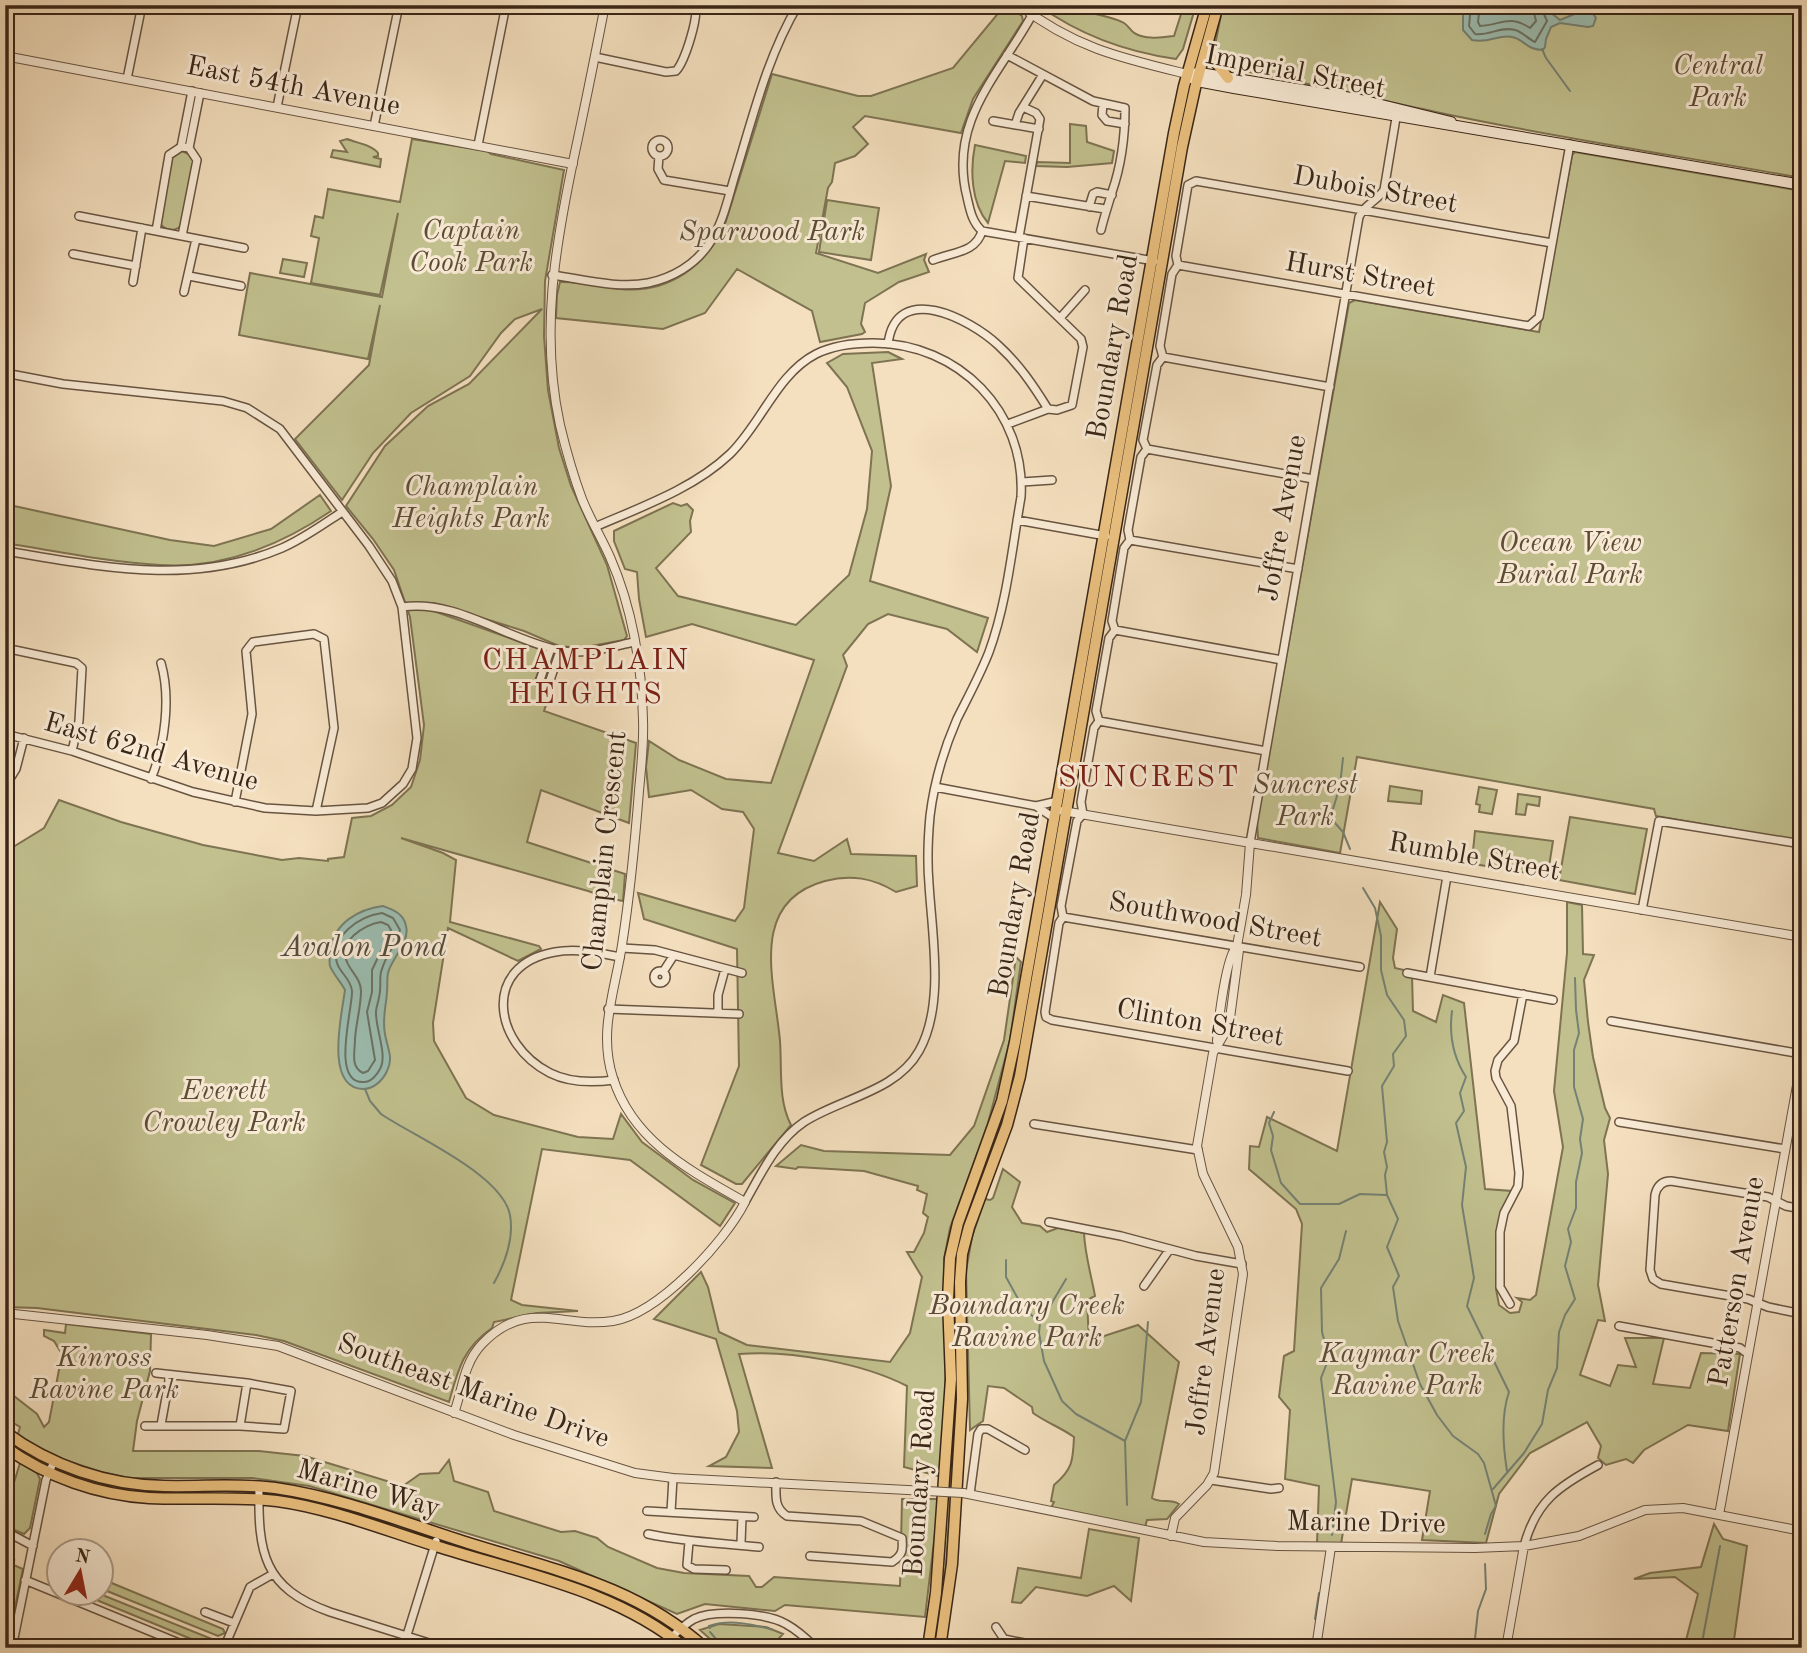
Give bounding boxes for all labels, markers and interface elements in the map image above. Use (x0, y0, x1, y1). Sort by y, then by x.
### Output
street label: Imperial Street (1202, 42, 1388, 104)
street label: East 54th Avenue (184, 53, 402, 121)
park label: Central Park (1673, 53, 1763, 113)
street label: Dubois Street (1290, 163, 1460, 219)
park label: Captain Cook Park (409, 218, 533, 278)
park label: Sparwood Park (679, 219, 865, 247)
street label: Hurst Street (1282, 249, 1438, 303)
street label: Boundary Road (1084, 252, 1144, 442)
street label: Joffre Avenue (1256, 433, 1312, 603)
park label: Champlain Heights Park (391, 474, 550, 534)
park label: Ocean View Burial Park (1496, 530, 1643, 590)
district label: CHAMPLAIN HEIGHTS (482, 646, 690, 710)
street label: East 62nd Avenue (40, 709, 262, 797)
street label: Champlain Crescent (579, 729, 633, 973)
district label: SUNCREST (1058, 763, 1240, 793)
park label: Suncrest Park (1252, 772, 1359, 832)
street label: Boundary Road (986, 810, 1046, 1000)
street label: Rumble Street (1386, 829, 1562, 887)
street label: Southwood Street (1106, 888, 1324, 954)
water label: Avalon Pond (280, 933, 448, 963)
street label: Clinton Street (1114, 995, 1286, 1053)
park label: Everett Crowley Park (142, 1078, 306, 1138)
street label: Patterson Avenue (1706, 1174, 1770, 1390)
street label: Joffre Avenue (1183, 1267, 1231, 1437)
park label: Boundary Creek Ravine Park (928, 1293, 1125, 1353)
street label: Southeast Marine Drive (333, 1330, 613, 1454)
park label: Kaymar Creek Ravine Park (1318, 1341, 1495, 1401)
park label: Kinross Ravine Park (28, 1345, 179, 1405)
street label: Boundary Road (900, 1388, 942, 1578)
street label: Marine Way (293, 1456, 443, 1524)
street label: Marine Drive (1286, 1509, 1446, 1539)
north arrow (46, 1538, 116, 1608)
text: N (74, 1547, 92, 1568)

